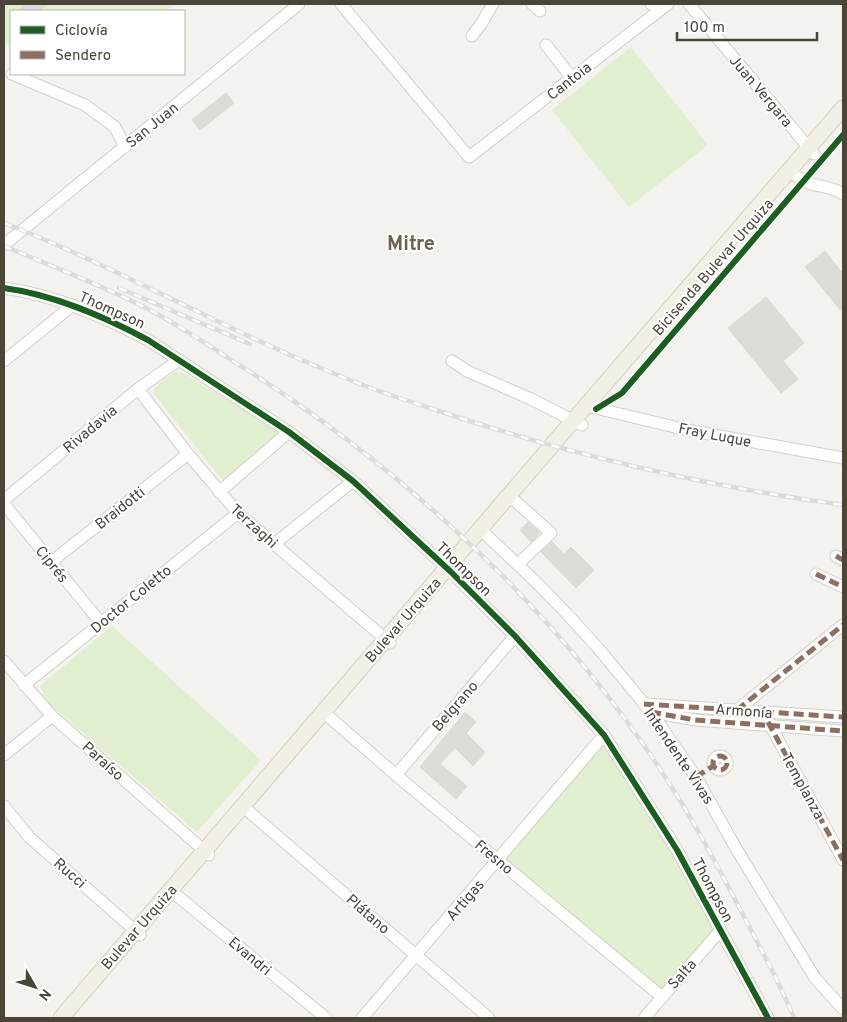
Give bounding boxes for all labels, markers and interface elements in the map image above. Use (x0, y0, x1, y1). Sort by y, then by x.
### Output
legend (10, 10, 185, 75)
scale bar (677, 10, 817, 42)
text: 100 m (684, 19, 725, 38)
text: Ciclovía (55, 22, 108, 41)
text: Sendero (55, 47, 111, 66)
street label: Juan Vergara (724, 52, 796, 132)
street label: Cantoia (544, 59, 596, 106)
street label: San Juan (123, 99, 183, 153)
street label: Bicisenda Bulevar Urquiza (649, 196, 779, 340)
district label: Mitre (387, 232, 435, 258)
street label: Thompson (75, 288, 147, 334)
street label: Rivadavia (60, 402, 122, 458)
street label: Fray Luque (677, 420, 753, 453)
street label: Braidotti (92, 484, 150, 535)
street label: Terzaghi (225, 501, 281, 553)
street label: Thompson (431, 539, 495, 601)
street label: Ciprés (30, 542, 72, 587)
street label: Doctor Coletto (88, 562, 176, 639)
street label: Bulevar Urquiza (362, 574, 446, 668)
street label: Belgrano (429, 678, 483, 736)
street label: Armonía (715, 701, 773, 724)
street label: Intendente Vivas (639, 705, 717, 809)
street label: Paraíso (77, 738, 127, 786)
street label: Templanza (776, 750, 828, 823)
street label: Fresno (470, 836, 516, 880)
street label: Rucci (49, 855, 89, 893)
street label: Thompson (687, 855, 737, 926)
street label: Artigas (443, 876, 489, 926)
street label: Bulevar Urquiza (98, 881, 182, 975)
street label: Plátano (341, 891, 393, 939)
street label: Evandri (224, 934, 274, 981)
street label: Salta (665, 956, 702, 994)
north arrow (10, 962, 60, 1012)
text: N (34, 985, 54, 1003)

